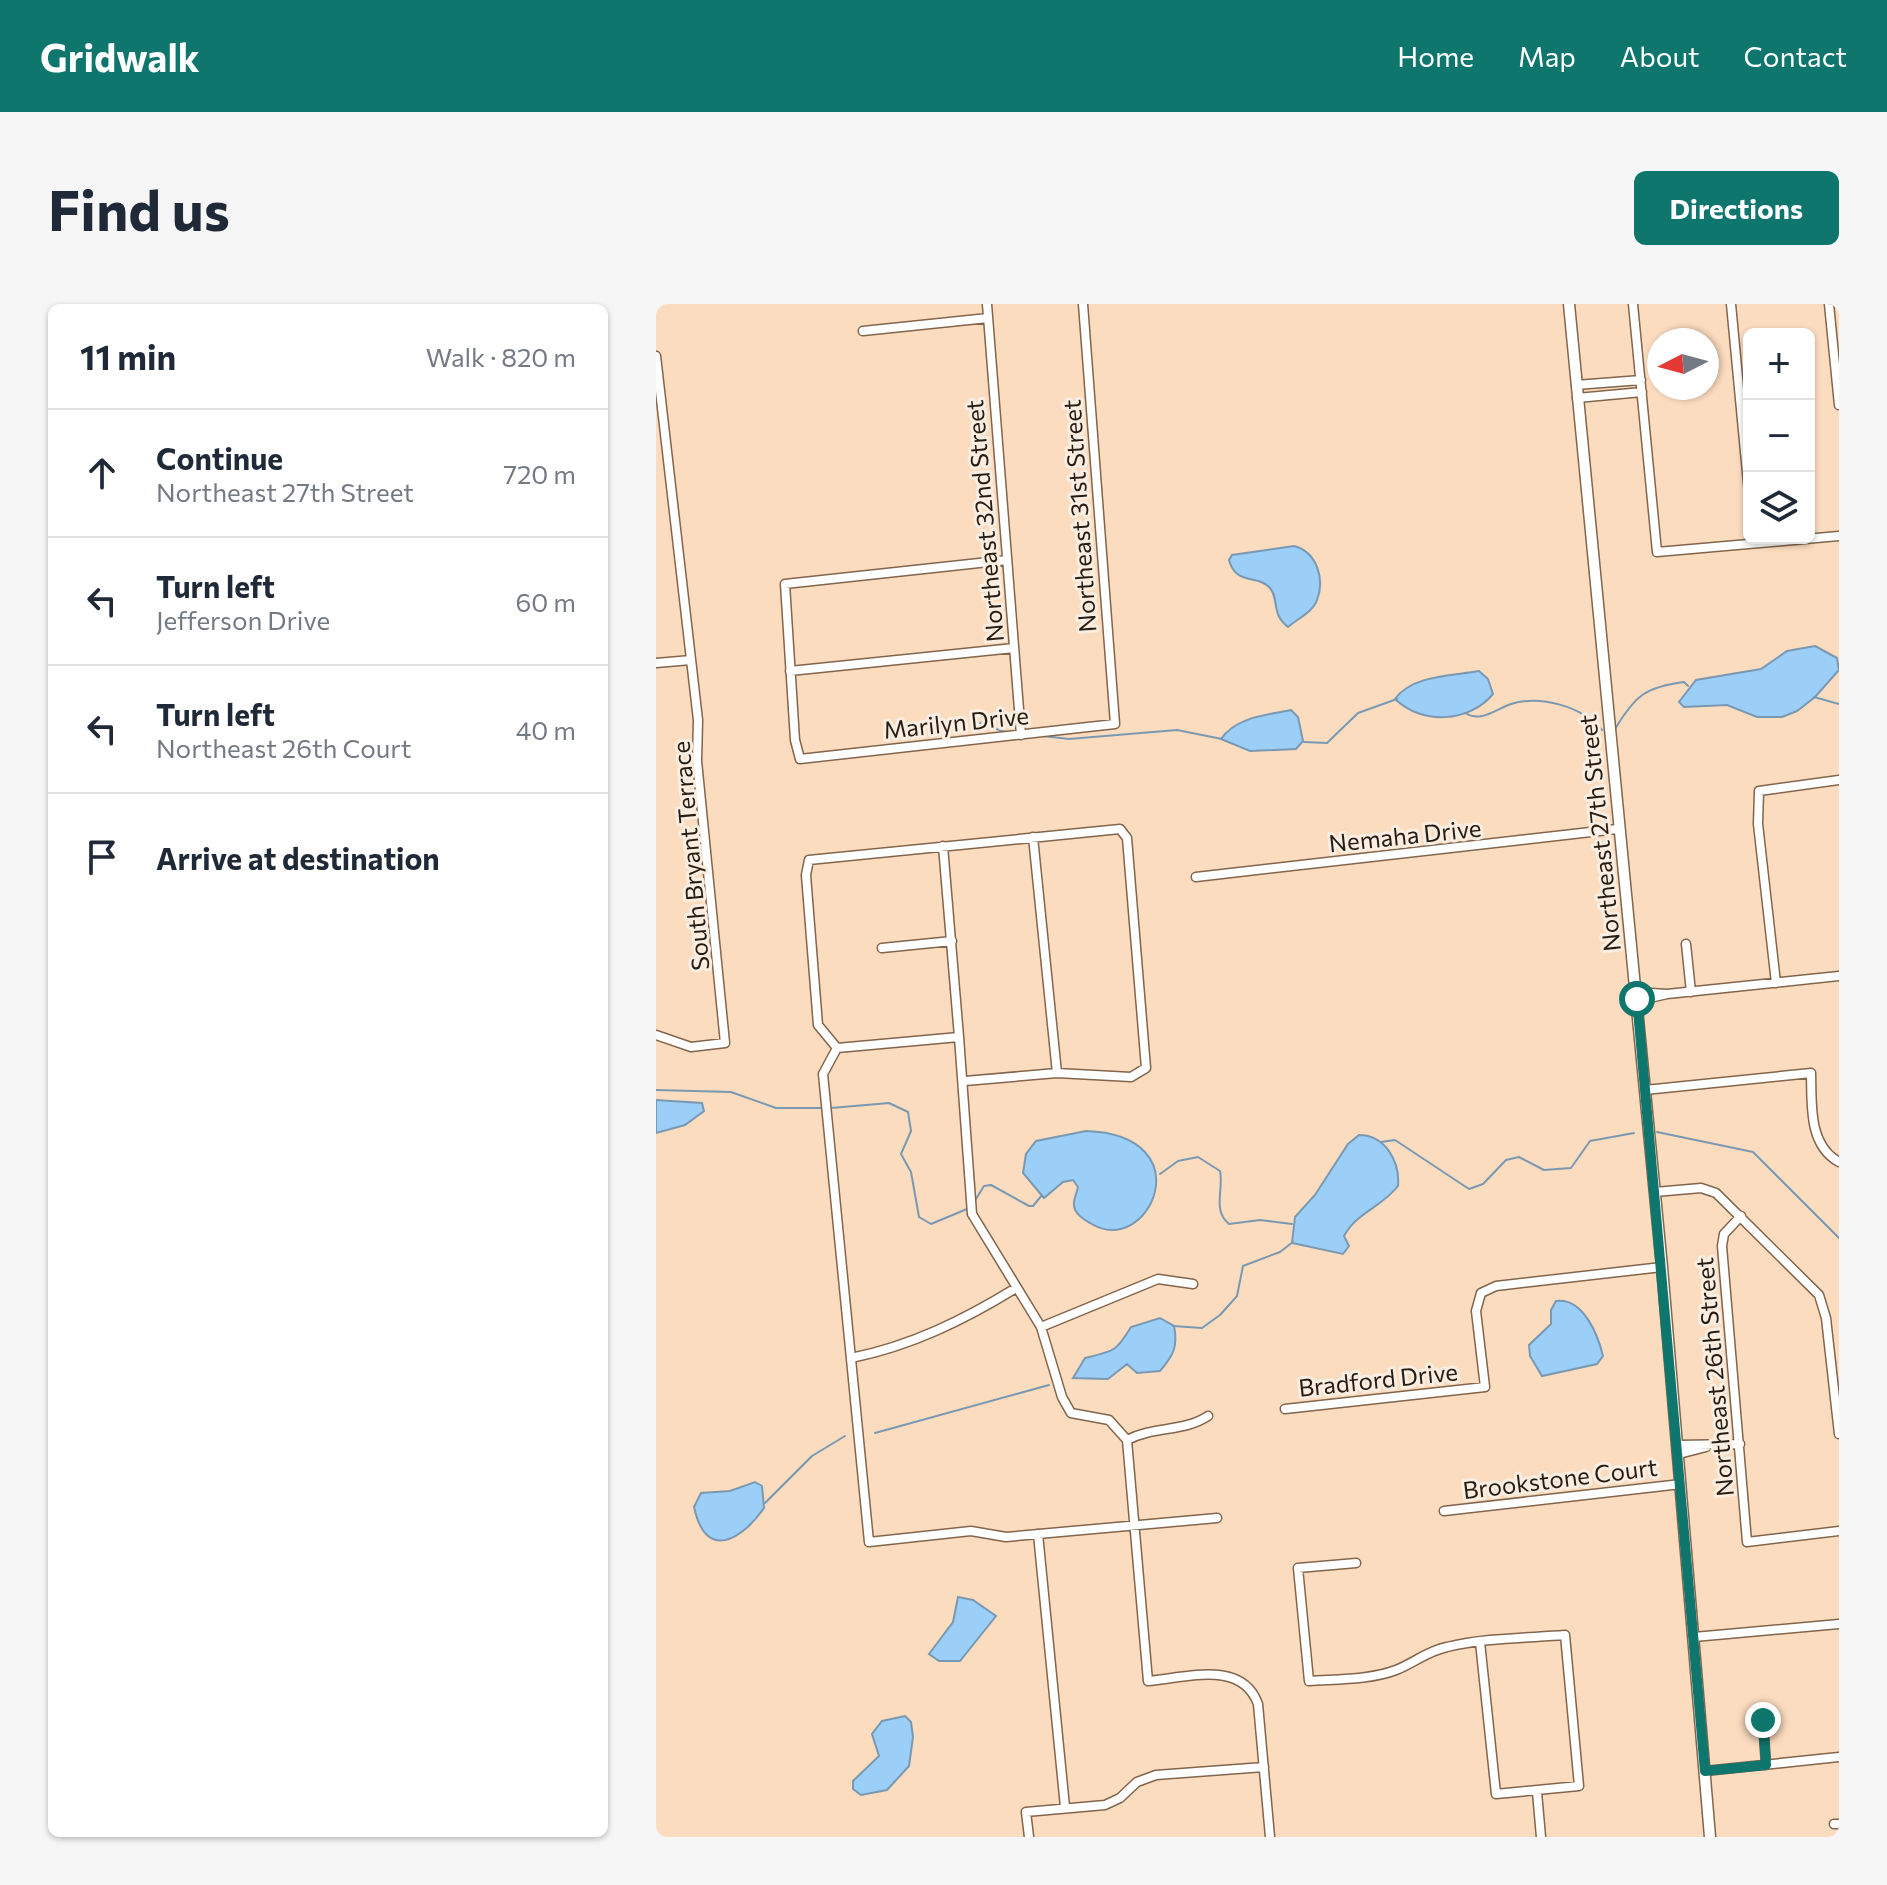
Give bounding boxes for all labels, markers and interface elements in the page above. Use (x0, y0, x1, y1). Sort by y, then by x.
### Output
text: Gridwalk (40, 33, 200, 80)
text: Home (1397, 39, 1474, 73)
text: Map (1518, 39, 1576, 73)
text: About (1620, 39, 1700, 73)
text: Contact (1744, 39, 1847, 73)
button: Directions (1634, 171, 1839, 245)
text: Find us (48, 174, 230, 243)
north arrow (1647, 328, 1719, 400)
map controls (1743, 328, 1815, 544)
button: + (1743, 328, 1815, 400)
text: 11 min (80, 335, 176, 377)
text: Walk · 820 m (426, 341, 576, 372)
street label: Northeast 32nd Street (959, 398, 1009, 643)
street label: Northeast 31st Street (1056, 399, 1102, 633)
button: − (1743, 400, 1815, 472)
text: Continue (156, 439, 283, 476)
icon: ahead (80, 451, 124, 495)
text: 720 m (503, 458, 576, 489)
button: layers (1743, 472, 1815, 544)
text: Northeast 27th Street (156, 476, 414, 507)
text: Turn left (156, 567, 275, 604)
icon: left (80, 579, 124, 623)
text: 60 m (516, 586, 576, 617)
text: Jefferson Drive (156, 604, 330, 635)
text: Turn left (156, 695, 275, 732)
street label: Marilyn Drive (882, 700, 1030, 744)
icon: left (80, 707, 124, 751)
street label: Northeast 27th Street (1572, 713, 1626, 953)
text: 40 m (516, 714, 576, 745)
text: Northeast 26th Court (156, 732, 411, 763)
street label: South Bryant Terrace (666, 740, 714, 972)
street label: Nemaha Drive (1327, 813, 1483, 857)
icon: arrive (80, 835, 124, 879)
text: Arrive at destination (156, 839, 440, 876)
route start (1619, 981, 1655, 1017)
street label: Northeast 26th Street (1689, 1256, 1739, 1498)
street label: Bradford Drive (1297, 1356, 1459, 1402)
street label: Brookstone Court (1461, 1452, 1659, 1504)
route end (1745, 1702, 1781, 1738)

